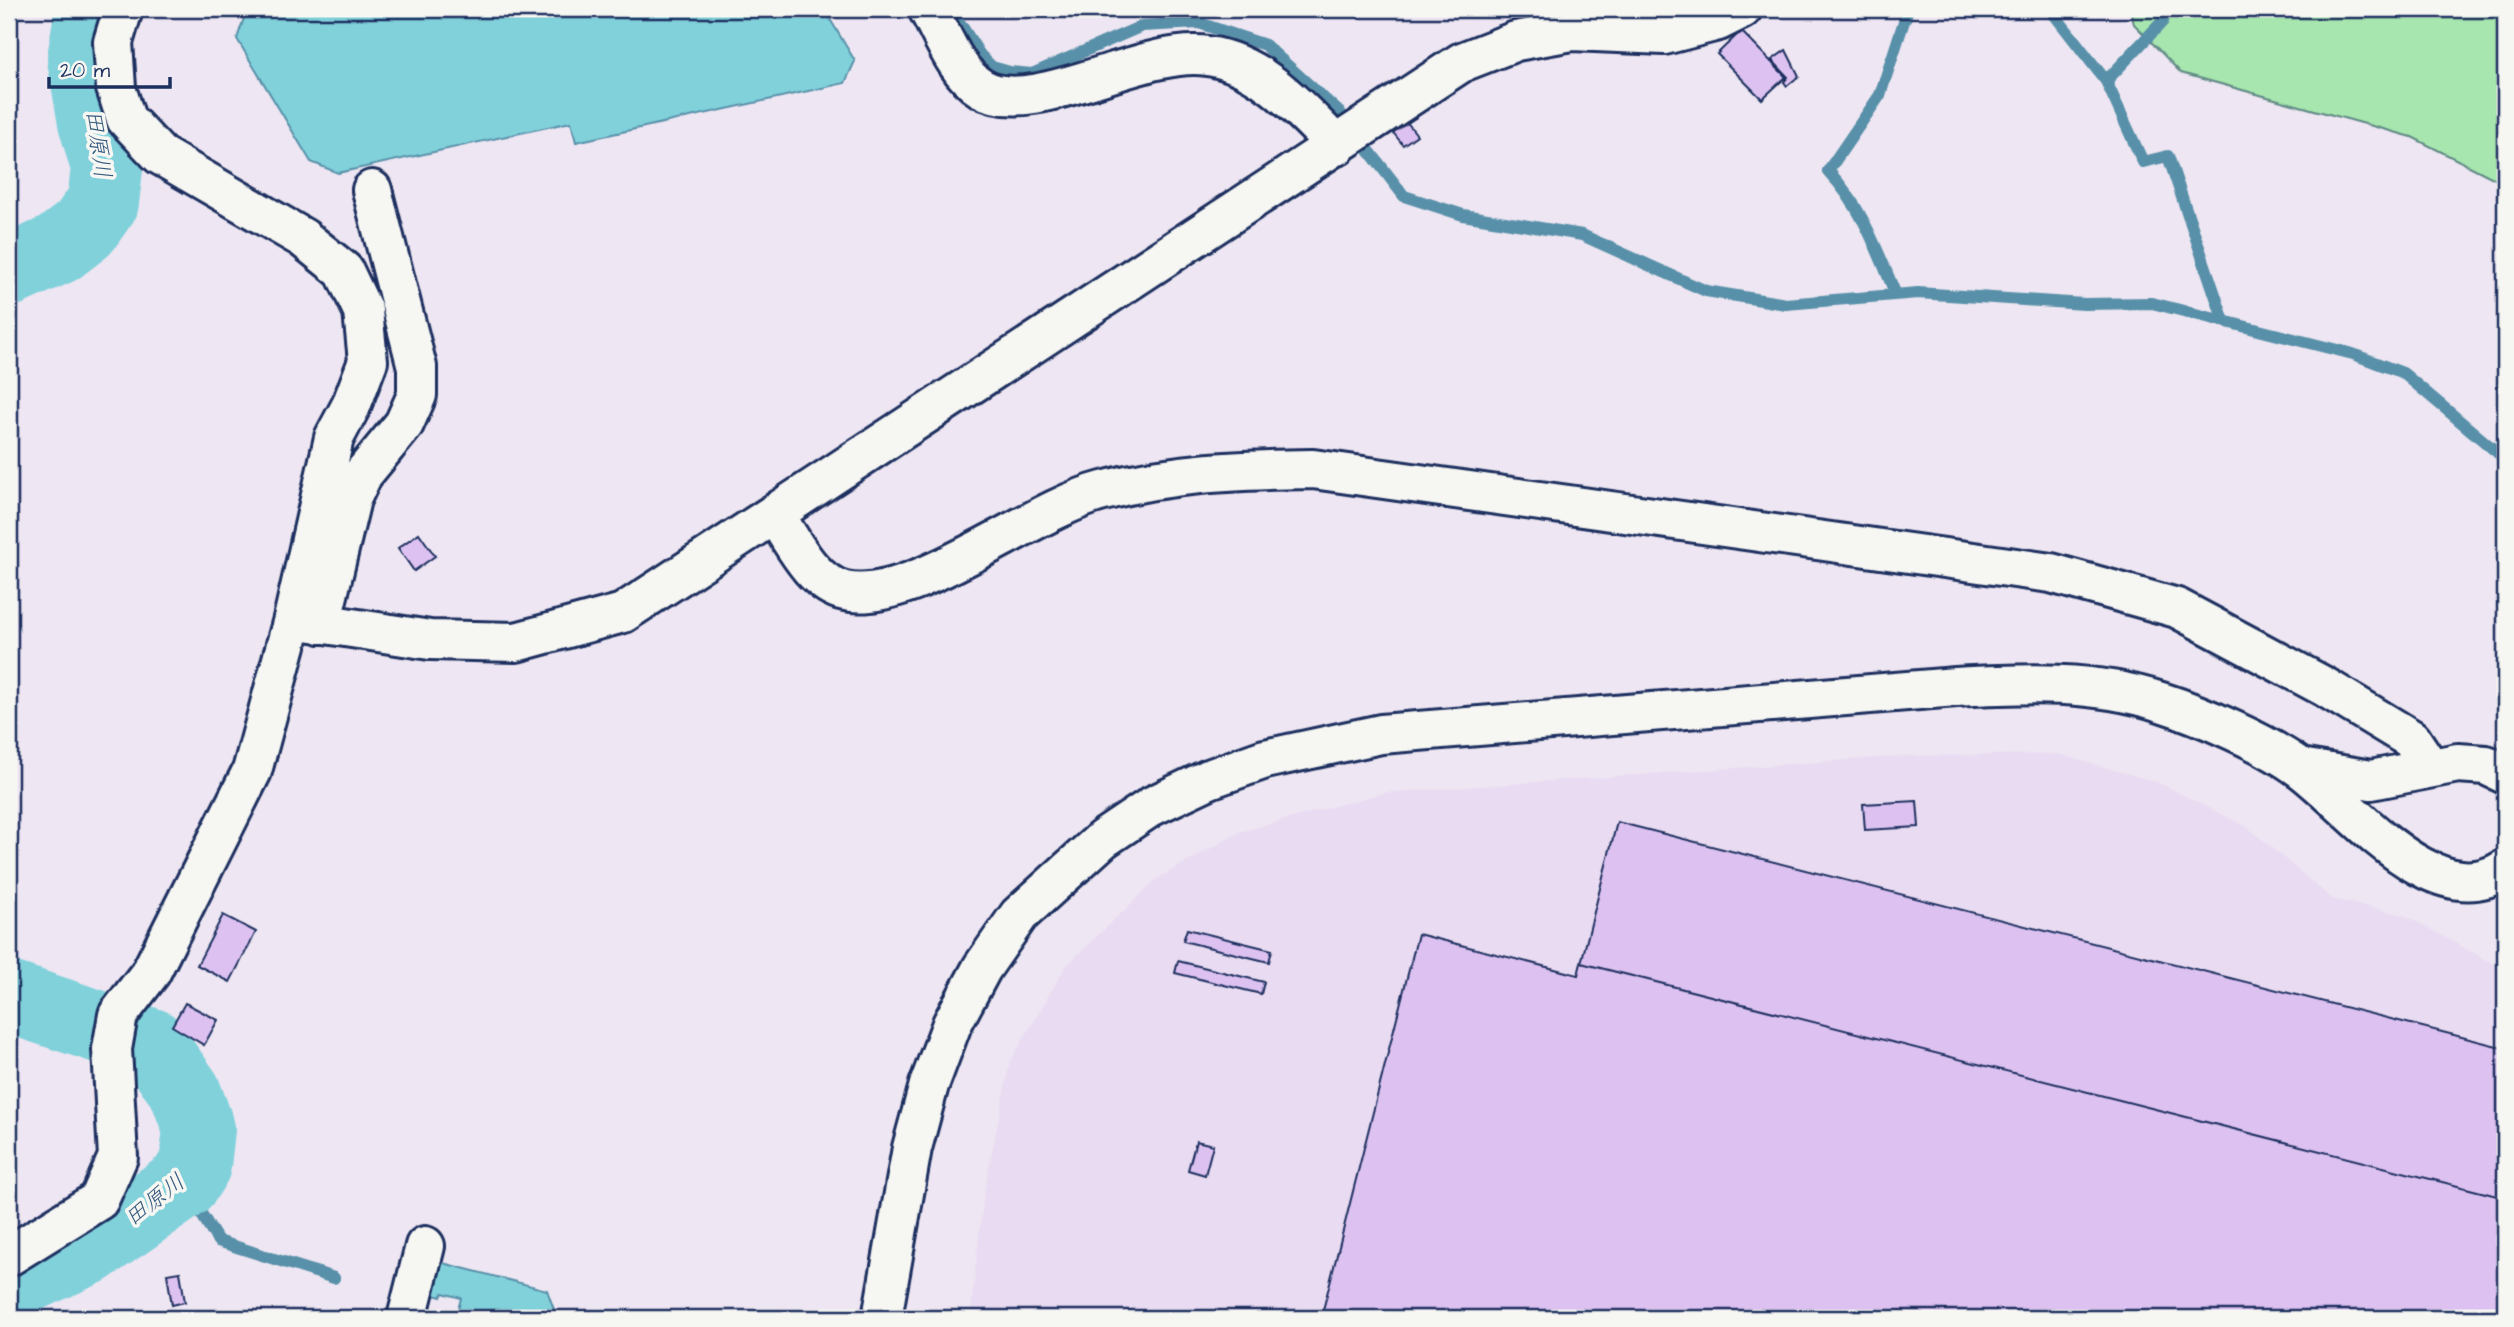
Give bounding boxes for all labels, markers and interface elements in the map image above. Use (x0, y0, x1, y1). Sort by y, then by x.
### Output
scale bar (49, 46, 170, 90)
text: 20 m (60, 56, 111, 85)
water label: 田原川 (77, 108, 119, 180)
water label: 田原川 (118, 1166, 192, 1234)

